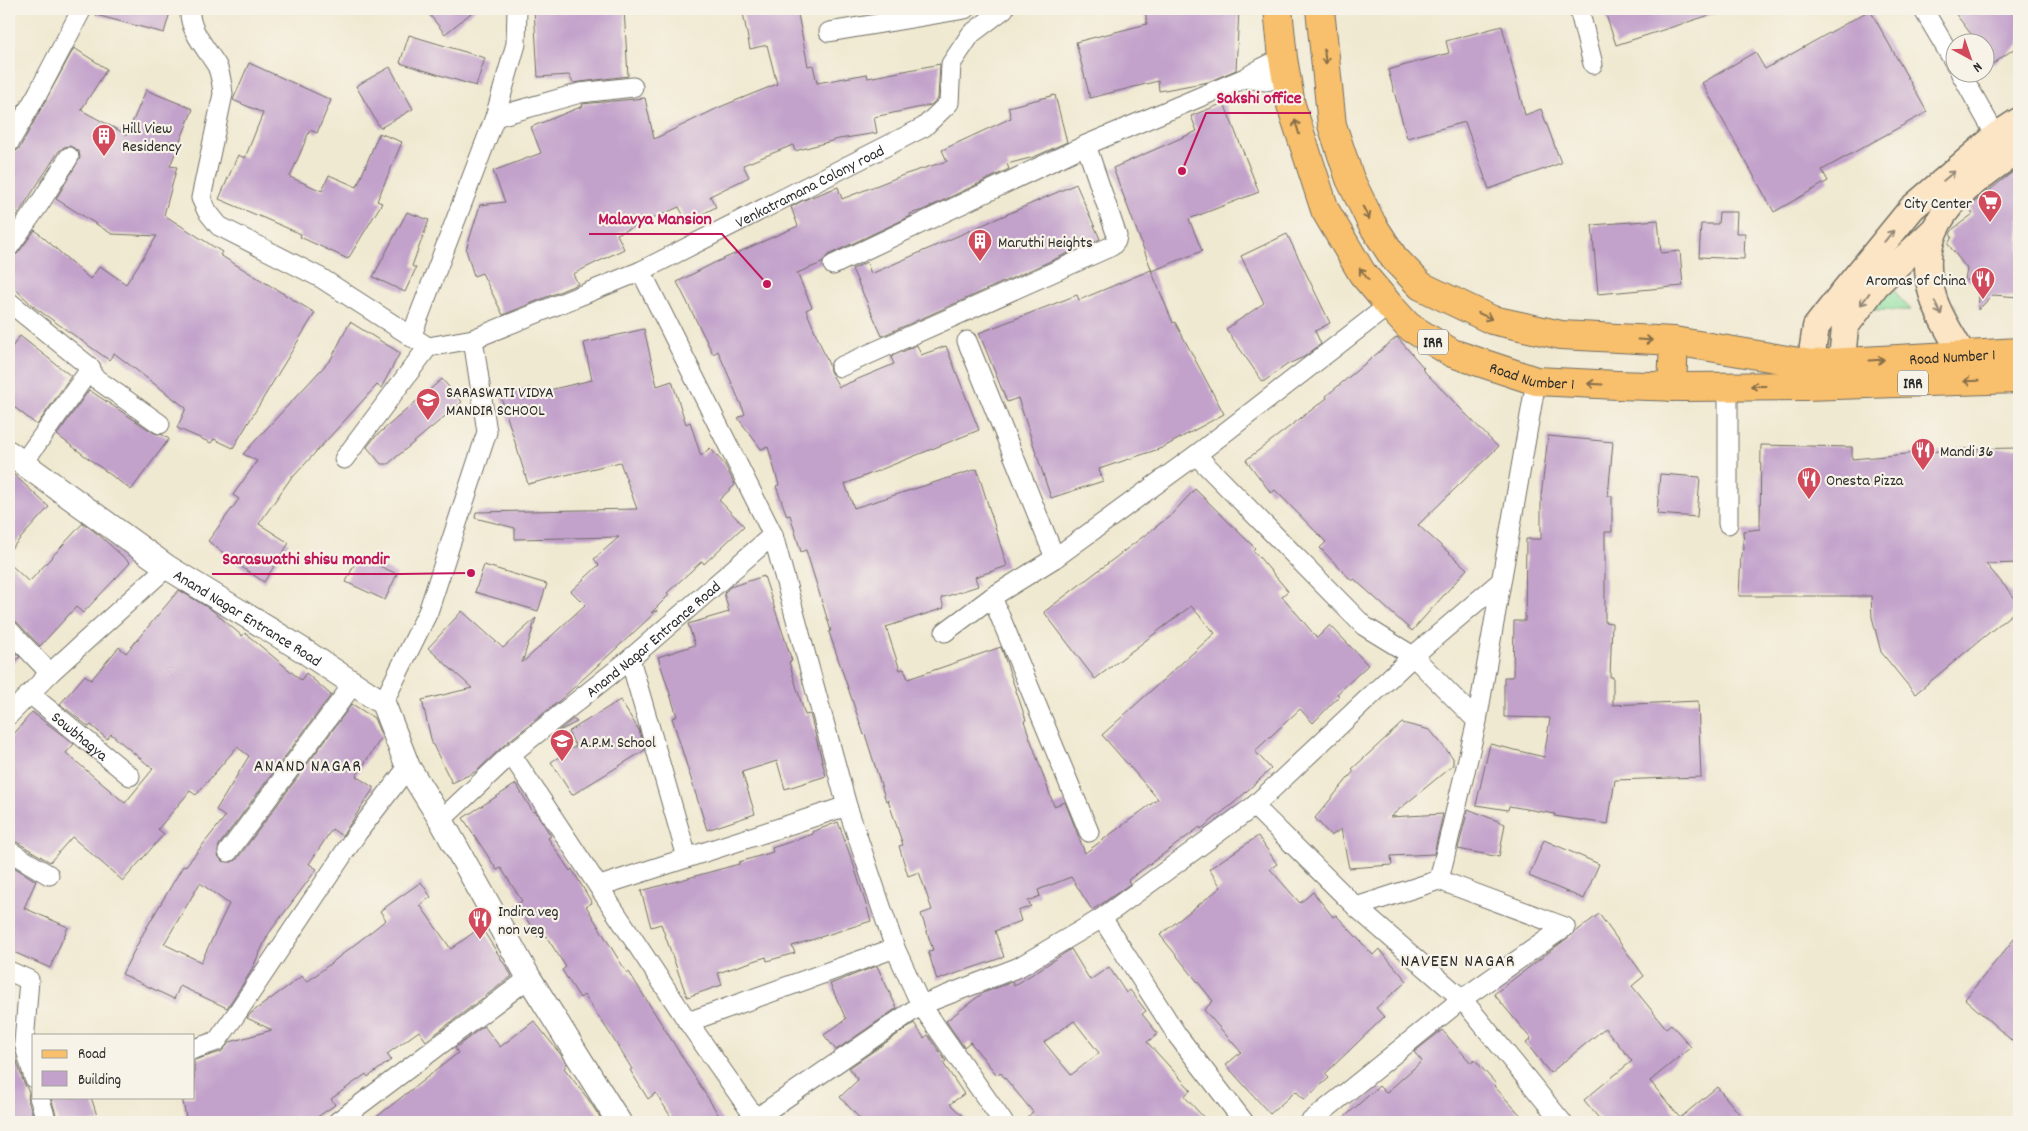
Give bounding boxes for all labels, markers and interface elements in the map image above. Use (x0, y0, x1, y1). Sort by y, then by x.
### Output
north arrow (1946, 32, 1996, 82)
one-way arrow (1320, 49, 1330, 65)
text: N (1968, 57, 1986, 76)
callout: Sakshi office (1206, 80, 1311, 113)
text: Sakshi office (1216, 87, 1302, 112)
place label: Hill View Residency (122, 118, 182, 159)
one-way arrow (1292, 120, 1302, 136)
building icon: Hill View Residency (91, 123, 117, 157)
street label: Venkatramana Colony road (732, 140, 889, 235)
one-way arrow (1942, 171, 1955, 182)
supermarket icon: City Center (1977, 189, 2003, 223)
place label: City Center (1904, 193, 1972, 216)
callout: Malavya Mansion (589, 201, 722, 234)
one-way arrow (1362, 205, 1371, 220)
text: Malavya Mansion (598, 208, 712, 233)
building icon: Maruthi Heights (967, 228, 993, 262)
one-way arrow (1883, 230, 1894, 243)
place label: Maruthi Heights (998, 232, 1093, 255)
restaurant icon: Aromas of China (1970, 266, 1996, 300)
one-way arrow (1359, 267, 1369, 281)
place label: Aromas of China (1866, 270, 1966, 293)
one-way arrow (1860, 292, 1870, 306)
one-way arrow (1934, 300, 1943, 315)
one-way arrow (1477, 312, 1492, 321)
road number: IRR (1418, 330, 1448, 354)
one-way arrow (1636, 335, 1652, 344)
street label: Road Number 1 (1909, 344, 1996, 372)
one-way arrow (1869, 355, 1885, 364)
street label: Road Number 1 (1486, 357, 1575, 397)
road number: IRR (1898, 370, 1928, 396)
one-way arrow (1963, 376, 1979, 385)
one-way arrow (1588, 379, 1604, 388)
place label: SARASWATI VIDYA MANDIR SCHOOL (446, 382, 554, 423)
one-way arrow (1750, 382, 1766, 391)
school or university icon: SARASWATI VIDYA MANDIR SCHOOL (415, 387, 441, 421)
restaurant icon: Mandi 36 (1910, 437, 1936, 471)
place label: Mandi 36 (1940, 441, 1993, 464)
restaurant icon: Onesta Pizza (1796, 466, 1822, 500)
place label: Onesta Pizza (1826, 470, 1904, 493)
callout: Saraswathi shisu mandir (212, 541, 400, 574)
text: Saraswathi shisu mandir (222, 548, 390, 573)
street label: Anand Nagar Entrance Road (168, 565, 325, 673)
street label: Anand Nagar Entrance Road (582, 576, 727, 704)
street label: Sowbhagya (45, 707, 112, 768)
school or university icon: A.P.M. School (549, 728, 575, 762)
place label: A.P.M. School (580, 732, 656, 755)
district label: ANAND NAGAR (254, 755, 362, 780)
place label: Indira veg non veg (498, 901, 559, 942)
restaurant icon: Indira veg non veg (467, 906, 493, 940)
district label: NAVEEN NAGAR (1400, 950, 1516, 975)
legend (32, 1034, 195, 1098)
text: Road (78, 1044, 106, 1066)
text: Building (78, 1070, 121, 1092)

